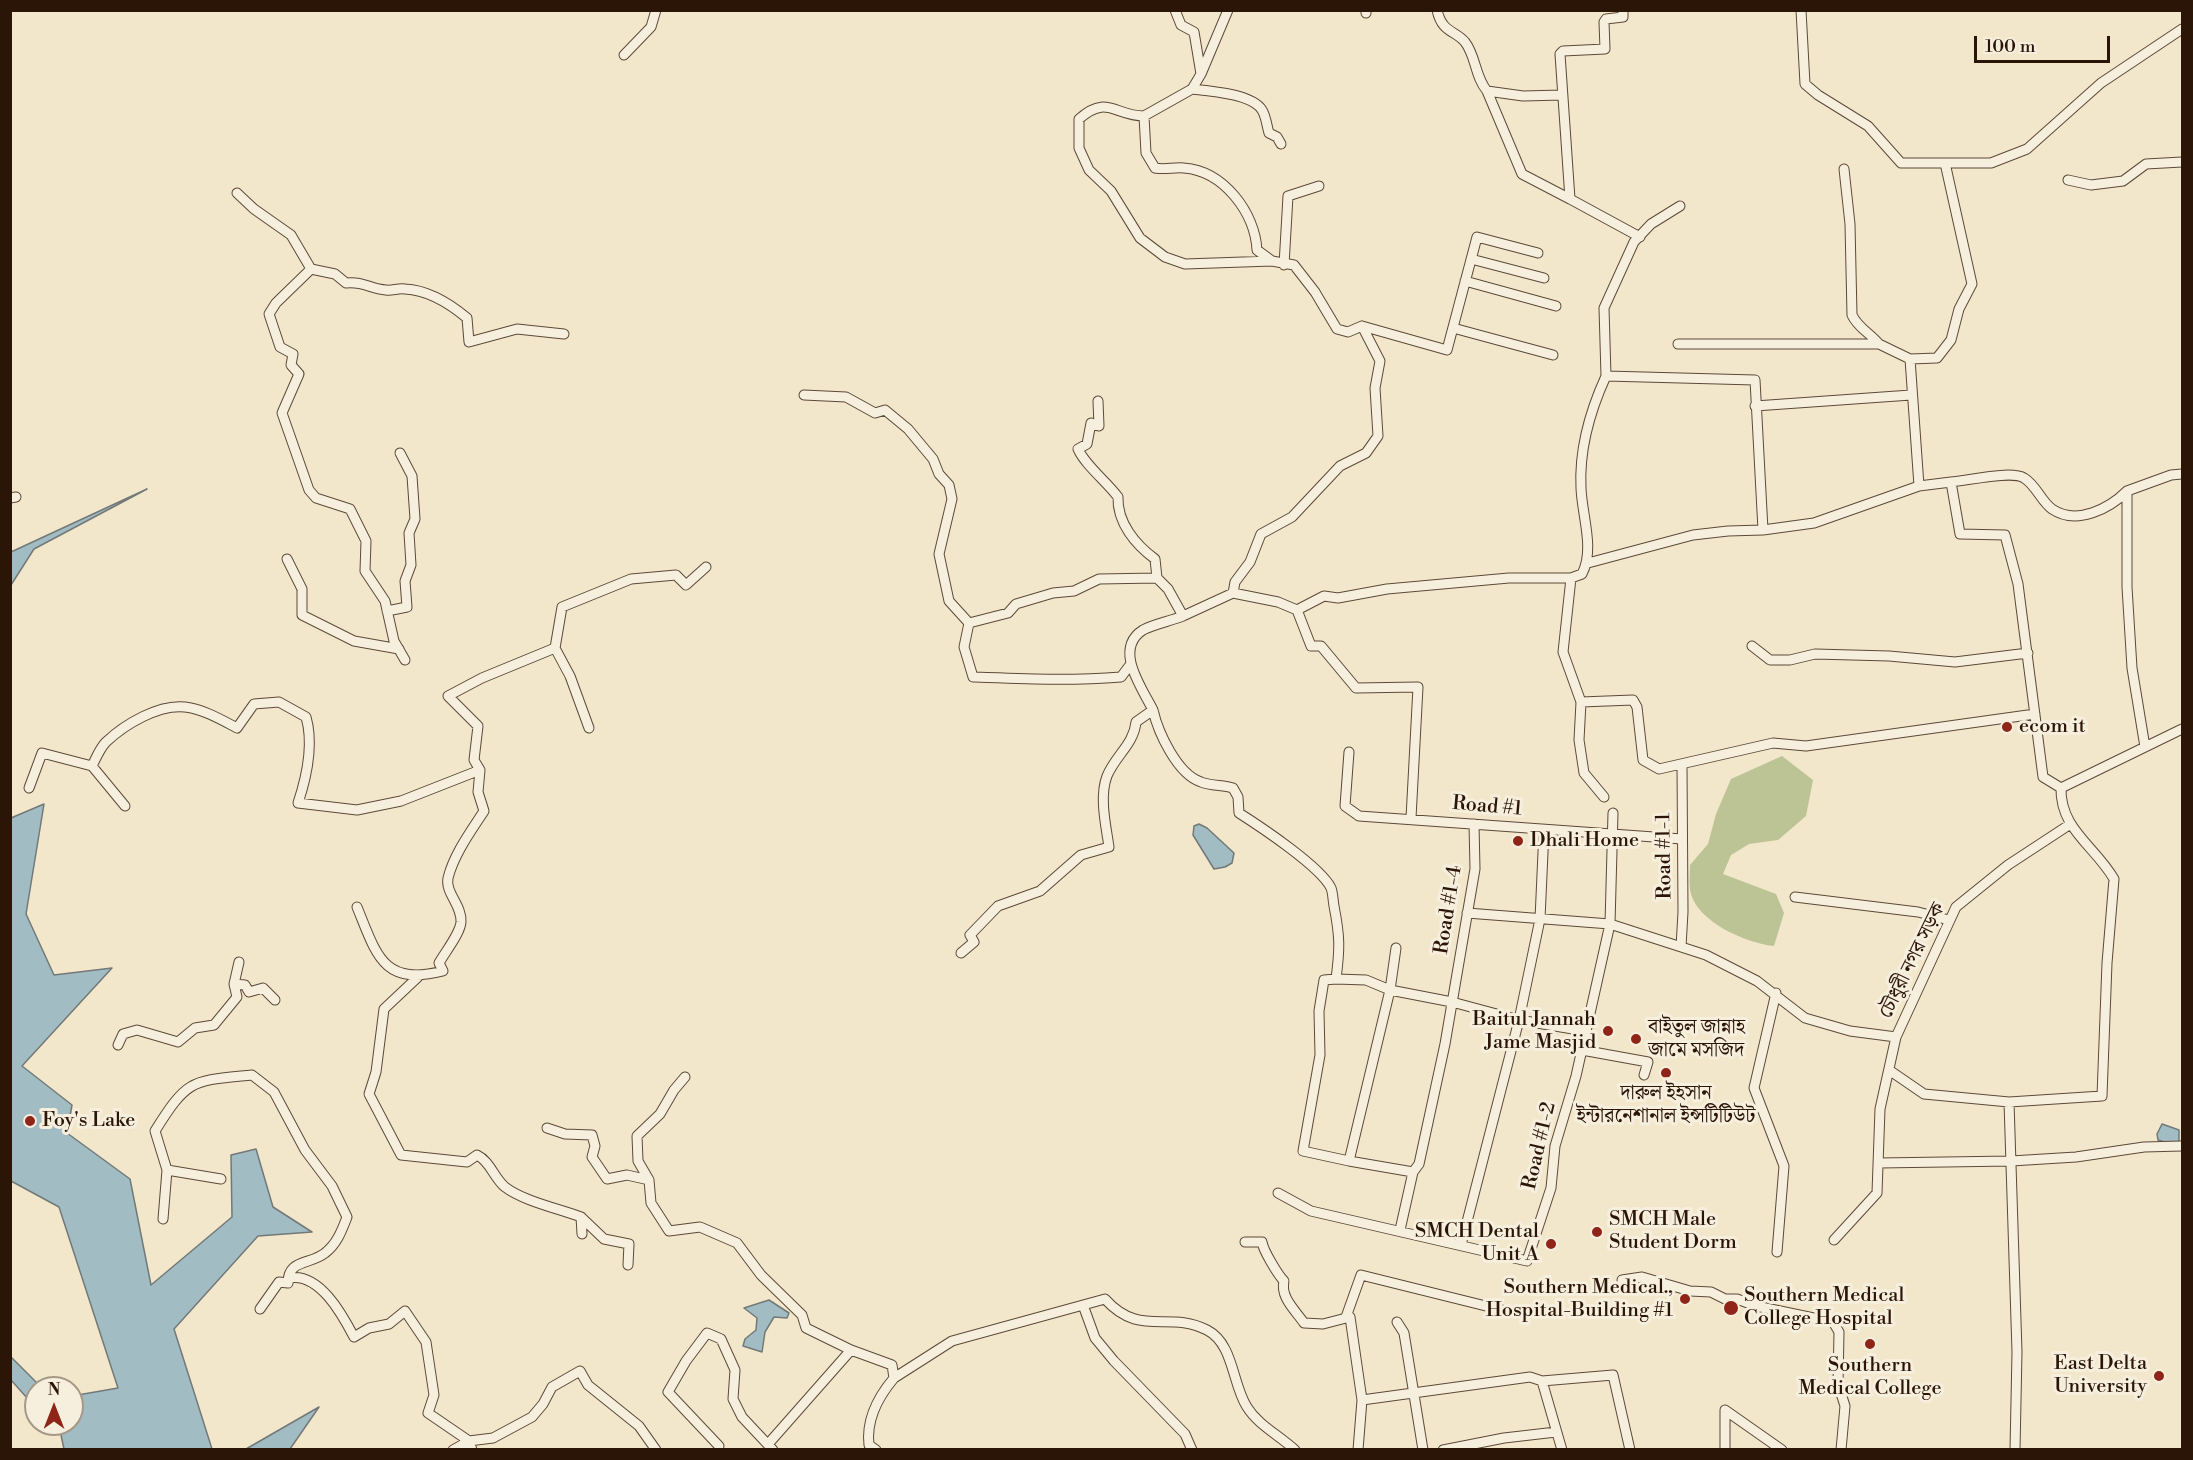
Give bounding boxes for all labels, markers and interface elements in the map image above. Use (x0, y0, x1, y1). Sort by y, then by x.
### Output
scale bar (1977, 24, 2114, 62)
text: 100 m (1985, 35, 2036, 58)
place label: ecom it (2019, 715, 2086, 739)
marker: ecom it (2000, 720, 2014, 734)
street label: Road #1 (1451, 792, 1523, 822)
street label: Road #1-1 (1652, 813, 1678, 899)
place label: Dhali Home (1530, 829, 1639, 853)
marker: Dhali Home (1511, 834, 1525, 848)
street label: Road #1-4 (1430, 864, 1468, 956)
street label: চৌধুরী নগর সড়ক (1875, 899, 1951, 1023)
place label: Baitul Jannah Jame Masjid (1472, 1008, 1596, 1055)
place label: বাইতুল জান্নাহ জামে মসজিদ (1648, 1016, 1745, 1063)
marker: Baitul Jannah Jame Masjid (1601, 1024, 1615, 1038)
marker: বাইতুল জান্নাহ জামে মসজিদ (1629, 1032, 1643, 1046)
marker: দারুল ইহসান ইন্টারনেশানাল ইন্সটিটিউট (1659, 1066, 1673, 1080)
place label: দারুল ইহসান ইন্টারনেশানাল ইন্সটিটিউট (1577, 1082, 1755, 1129)
street label: Road #1-2 (1518, 1100, 1562, 1192)
place label: Foy's Lake (42, 1109, 135, 1133)
marker: Foy's Lake (23, 1114, 37, 1128)
place label: SMCH Male Student Dorm (1609, 1208, 1737, 1255)
place label: SMCH Dental Unit A (1415, 1220, 1539, 1267)
marker: SMCH Male Student Dorm (1590, 1225, 1604, 1239)
marker: SMCH Dental Unit A (1544, 1237, 1558, 1251)
place label: Southern Medical., Hospital-Building #1 (1486, 1276, 1673, 1323)
place label: Southern Medical College Hospital (1744, 1284, 1904, 1331)
marker: Southern Medical., Hospital-Building #1 (1678, 1292, 1692, 1306)
marker: Southern Medical College Hospital (1722, 1299, 1740, 1317)
marker: Southern Medical College (1863, 1337, 1877, 1351)
place label: East Delta University (2054, 1352, 2147, 1399)
place label: Southern Medical College (1798, 1354, 1942, 1401)
marker: East Delta University (2152, 1369, 2166, 1383)
north arrow (24, 1376, 84, 1436)
text: N (48, 1380, 60, 1400)

